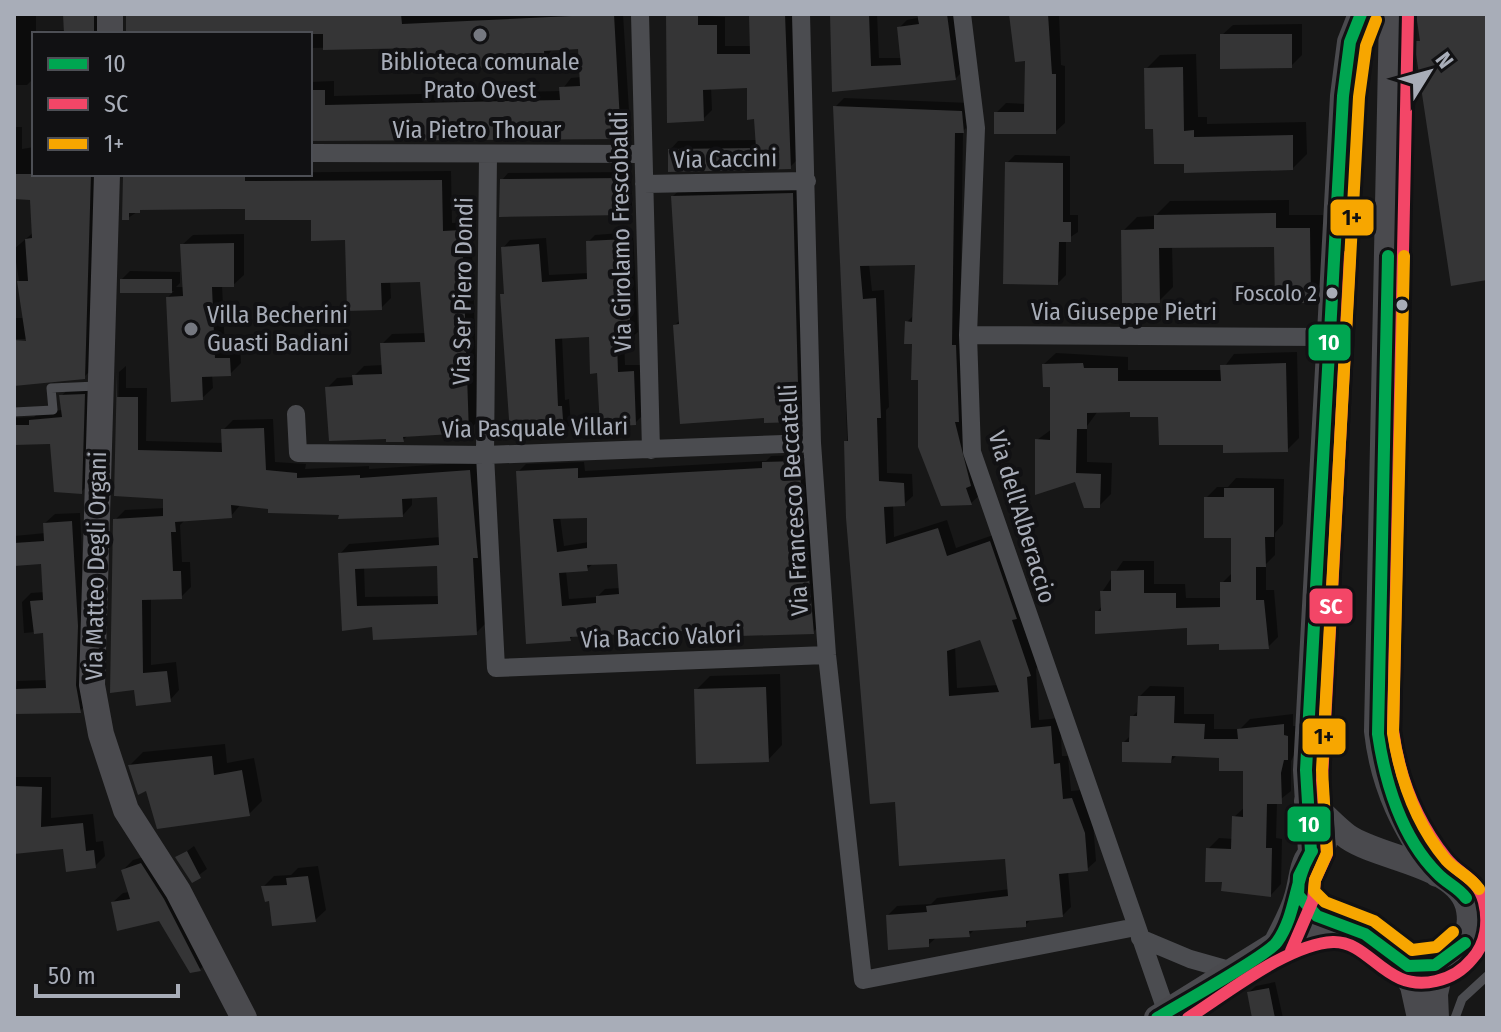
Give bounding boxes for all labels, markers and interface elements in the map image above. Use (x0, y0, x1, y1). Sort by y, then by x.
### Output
marker: Biblioteca comunale Prato Ovest (471, 26, 489, 44)
legend (32, 32, 312, 176)
north arrow (1389, 32, 1469, 112)
text: N (1430, 47, 1459, 74)
place label: Biblioteca comunale Prato Ovest (380, 48, 580, 104)
text: 10 (104, 50, 126, 78)
text: SC (104, 90, 128, 118)
street label: Via Girolamo Frescobaldi (605, 111, 637, 353)
street label: Via Pietro Thouar (392, 116, 562, 144)
text: 1+ (104, 130, 124, 158)
street label: Via Caccini (673, 144, 777, 174)
street label: Via Ser Piero Dondi (447, 197, 479, 385)
line badge: 1+ (1329, 198, 1375, 237)
text: 1+ (1342, 204, 1362, 231)
place label: Foscolo 2 (1234, 280, 1317, 307)
marker: Foscolo 2 (1324, 285, 1340, 301)
unlabelled marker (1394, 297, 1410, 313)
street label: Via Giuseppe Pietri (1031, 298, 1217, 326)
place label: Villa Becherini Guasti Badiani (207, 301, 349, 357)
marker: Villa Becherini Guasti Badiani (182, 320, 200, 338)
line badge: 10 (1307, 323, 1352, 362)
text: 10 (1318, 329, 1340, 356)
street label: Via Francesco Beccatelli (774, 383, 814, 617)
street label: Via Pasquale Villari (442, 412, 628, 444)
street label: Via dell'Alberaccio (983, 428, 1061, 606)
street label: Via Matteo Degli Organi (80, 451, 112, 681)
line badge: SC (1308, 587, 1354, 625)
text: SC (1320, 593, 1343, 620)
street label: Via Baccio Valori (580, 620, 742, 654)
line badge: 1+ (1301, 717, 1347, 756)
text: 1+ (1314, 723, 1334, 750)
line badge: 10 (1286, 805, 1332, 843)
text: 10 (1298, 811, 1320, 838)
scale bar (36, 948, 178, 998)
text: 50 m (48, 962, 96, 990)

